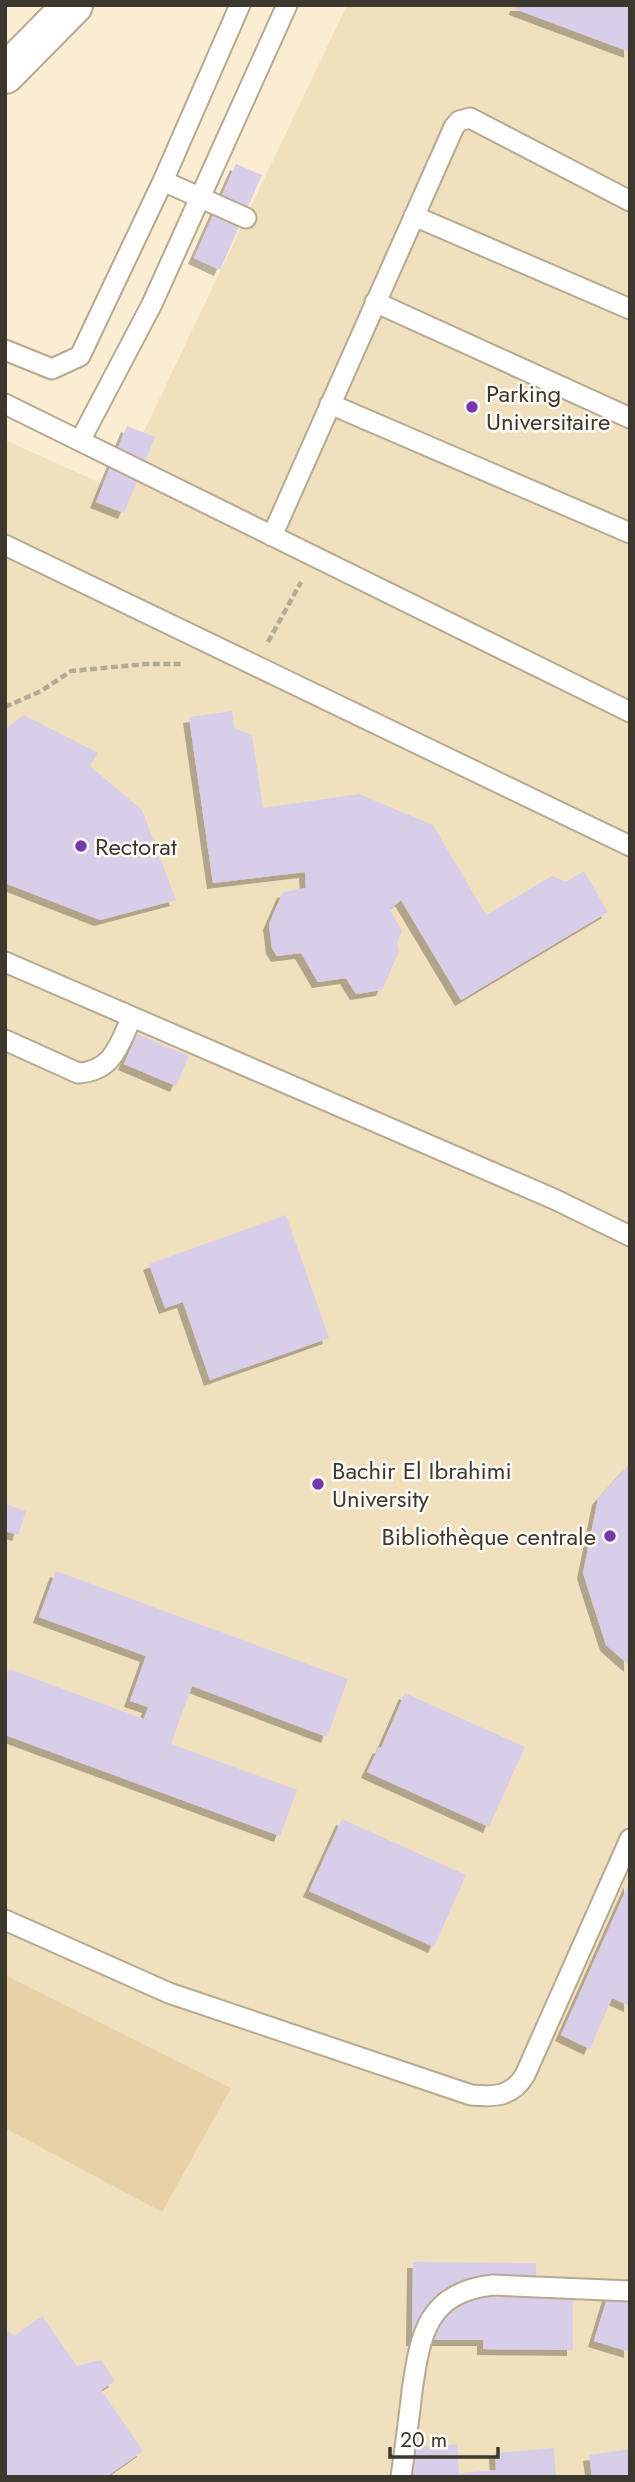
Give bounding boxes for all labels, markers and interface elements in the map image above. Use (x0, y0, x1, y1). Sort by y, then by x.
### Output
place label: Parking Universitaire (486, 376, 610, 439)
marker: Parking Universitaire (464, 399, 480, 415)
place label: Rectorat (95, 829, 177, 864)
marker: Rectorat (73, 838, 89, 854)
place label: Bachir El Ibrahimi University (332, 1453, 512, 1516)
marker: Bachir El Ibrahimi University (310, 1476, 326, 1492)
place label: Bibliothèque centrale (381, 1519, 596, 1554)
marker: Bibliothèque centrale (602, 1528, 618, 1544)
scale bar (390, 2416, 498, 2460)
text: 20 m (400, 2425, 447, 2455)

